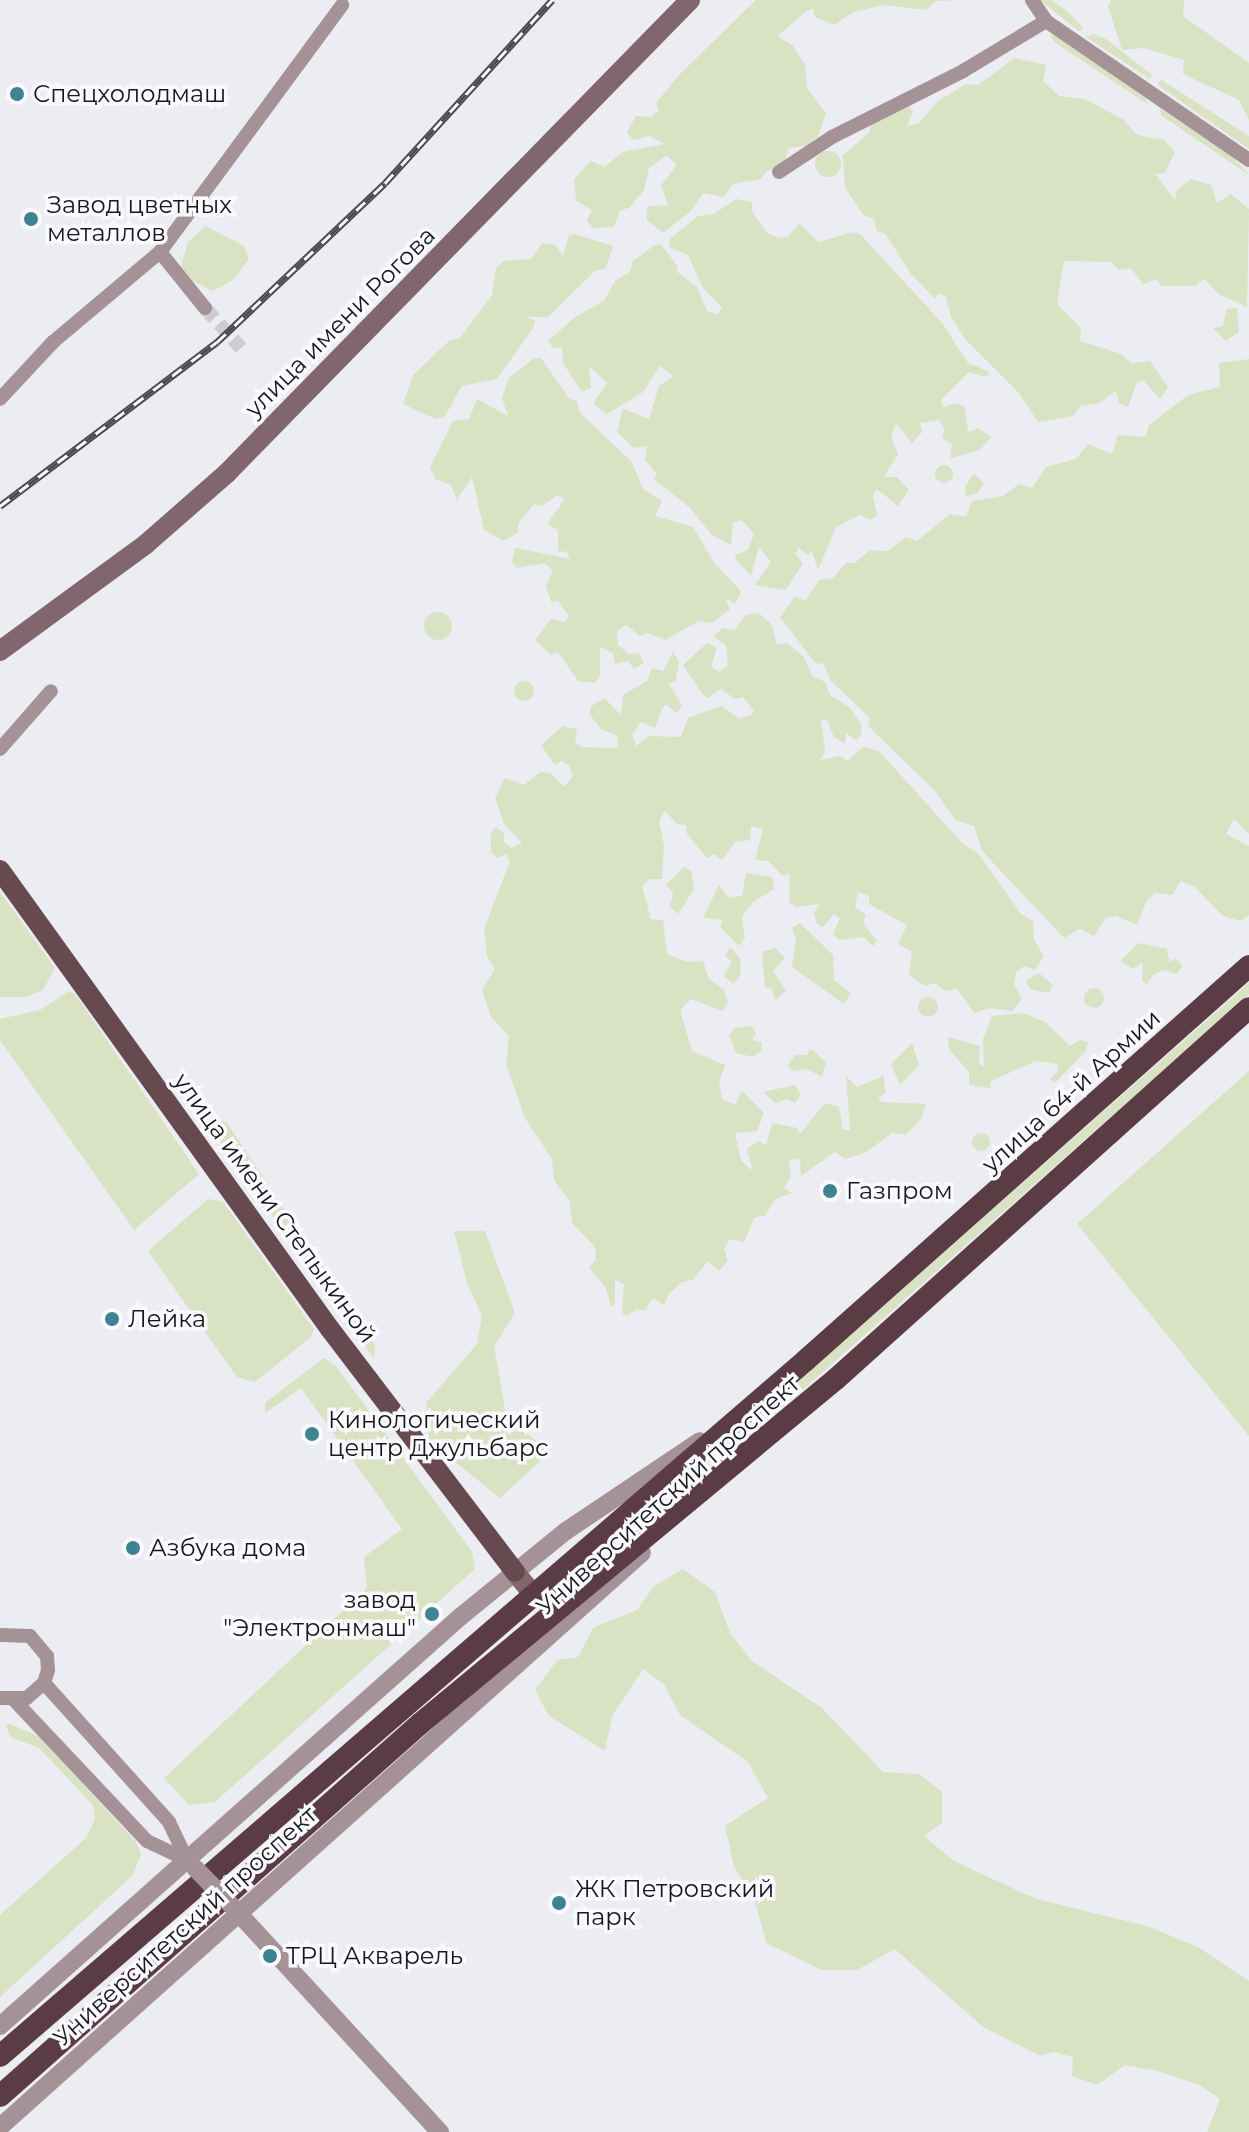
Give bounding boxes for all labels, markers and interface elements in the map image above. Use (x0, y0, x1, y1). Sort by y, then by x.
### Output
place label: Спецхолодмаш (33, 80, 226, 108)
marker: Спецхолодмаш (8, 85, 26, 103)
place label: Завод цветных металлов (47, 191, 232, 247)
marker: Завод цветных металлов (22, 210, 40, 228)
street label: улица имени Рогова (239, 221, 441, 423)
street label: улица 64-й Армии (976, 1003, 1166, 1179)
street label: улица имени Степыкиной (167, 1068, 383, 1348)
place label: Газпром (846, 1177, 953, 1205)
marker: Газпром (821, 1182, 839, 1200)
place label: Лейка (128, 1305, 206, 1333)
marker: Лейка (103, 1310, 121, 1328)
street label: Университетский проспект (530, 1369, 806, 1621)
place label: Кинологический центр Джульбарс (328, 1406, 549, 1462)
marker: Кинологический центр Джульбарс (303, 1425, 321, 1443)
place label: Азбука дома (149, 1534, 306, 1562)
marker: Азбука дома (124, 1539, 142, 1557)
place label: завод "Электронмаш" (223, 1586, 416, 1642)
marker: завод "Электронмаш" (423, 1605, 441, 1623)
street label: Университетский проспект (47, 1800, 323, 2052)
place label: ЖК Петровский парк (575, 1875, 774, 1931)
marker: ЖК Петровский парк (550, 1894, 568, 1912)
place label: ТРЦ Акварель (286, 1942, 463, 1970)
marker: ТРЦ Акварель (261, 1947, 279, 1965)

